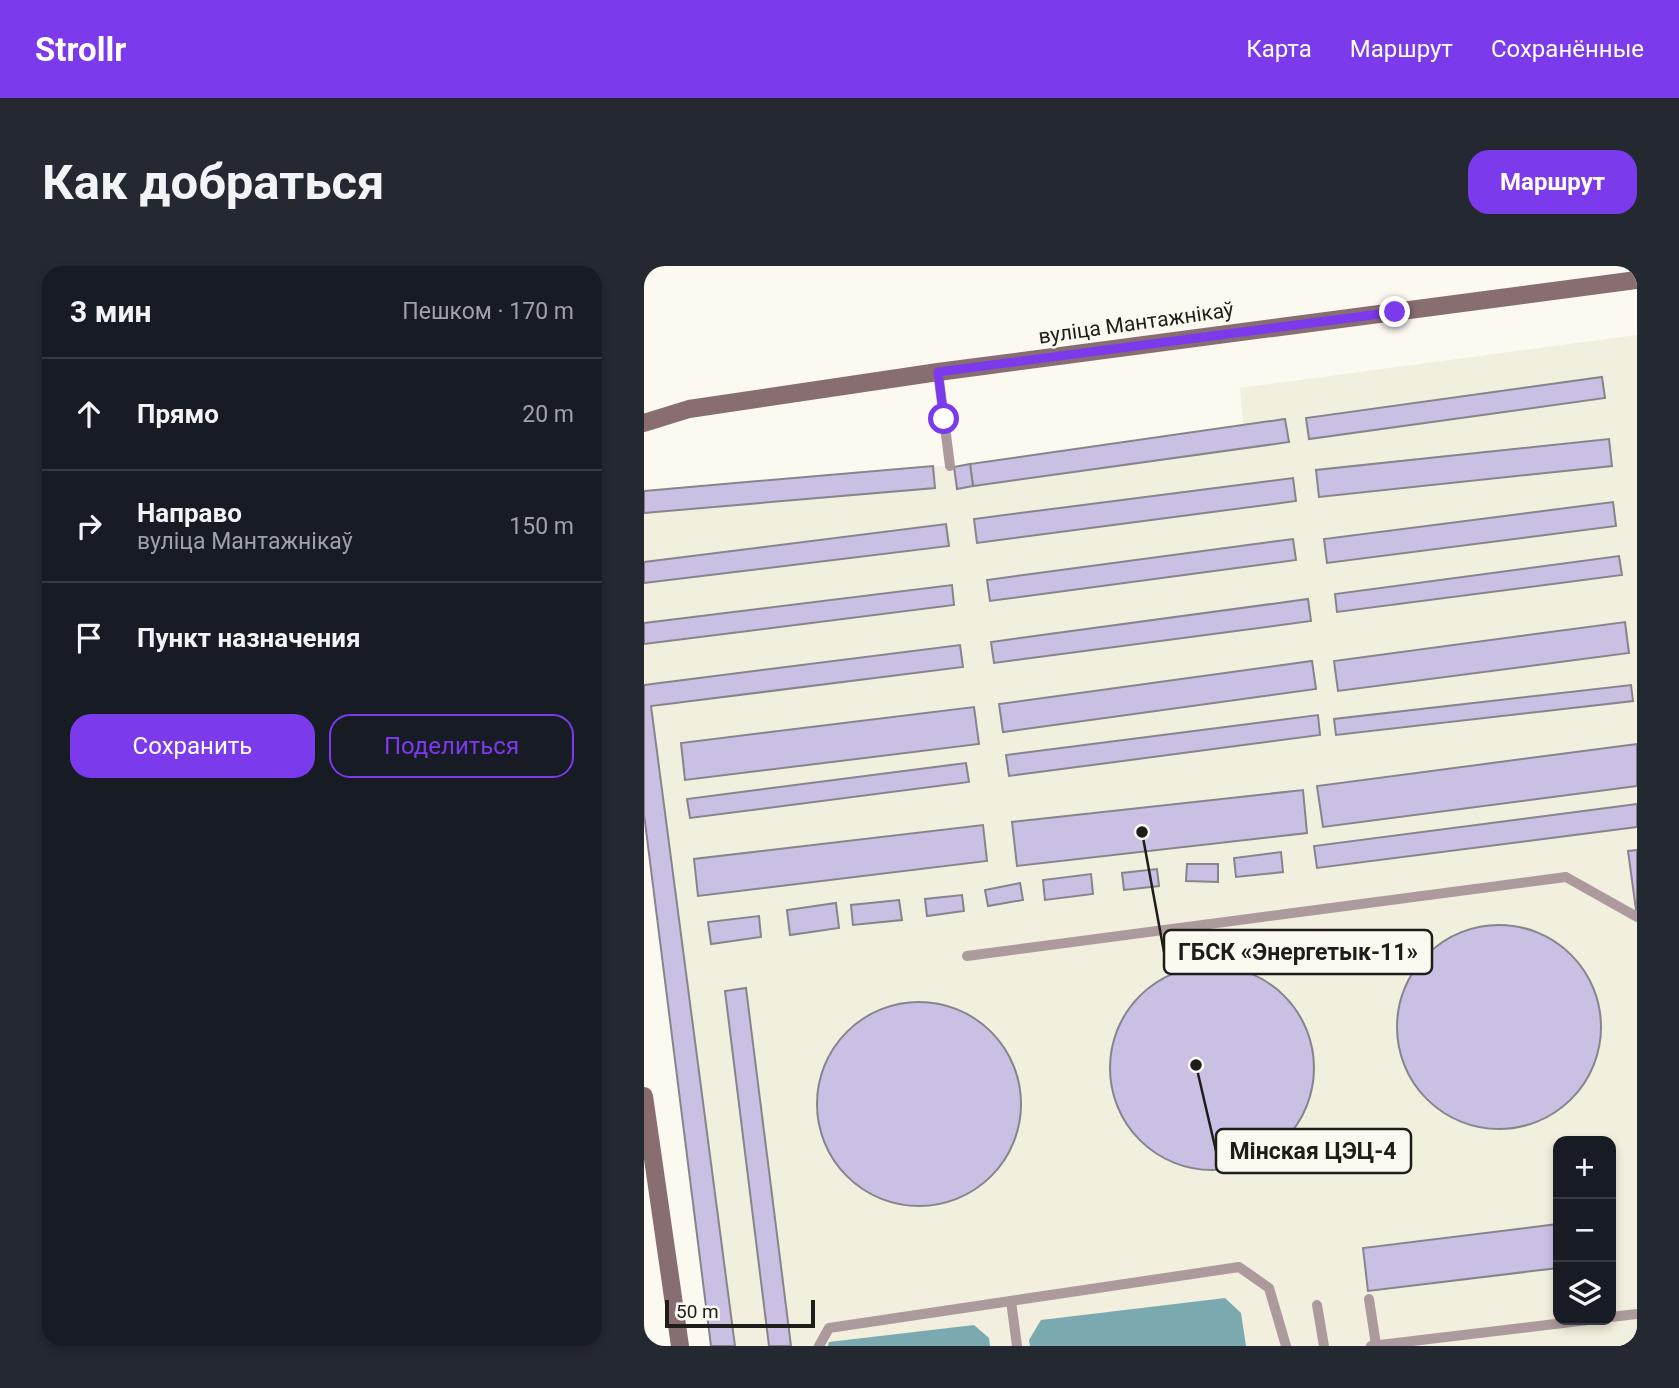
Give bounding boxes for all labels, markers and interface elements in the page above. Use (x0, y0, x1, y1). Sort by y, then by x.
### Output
text: Strollr (35, 30, 126, 69)
text: Карта (1246, 35, 1312, 63)
text: Маршрут (1350, 35, 1453, 63)
text: Сохранённые (1491, 35, 1644, 63)
button: Маршрут (1468, 150, 1637, 214)
text: Как добраться (42, 154, 384, 211)
text: 3 мин (70, 294, 151, 329)
route end (1379, 296, 1410, 327)
street label: вуліца Мантажнікаў (1037, 297, 1235, 349)
text: Пешком · 170 m (402, 298, 574, 325)
icon: ahead (70, 395, 108, 433)
text: Прямо (137, 399, 219, 429)
text: 20 m (522, 401, 574, 428)
route start (928, 403, 959, 434)
text: Направо (137, 498, 242, 528)
icon: right (70, 507, 108, 545)
text: 150 m (509, 513, 574, 540)
text: вуліца Мантажнікаў (137, 528, 353, 555)
icon: arrive (70, 619, 108, 657)
text: Пункт назначения (137, 623, 361, 653)
button: Сохранить (70, 714, 315, 778)
button: Поделиться (329, 714, 574, 778)
callout: ГБСК «Энергетык-11» (1164, 930, 1432, 974)
text: ГБСК «Энергетык-11» (1178, 939, 1418, 966)
callout: Мінская ЦЭЦ-4 (1216, 1129, 1411, 1173)
map controls (1553, 1136, 1616, 1325)
button: + (1553, 1136, 1616, 1199)
text: Мінская ЦЭЦ-4 (1229, 1138, 1397, 1165)
button: − (1553, 1199, 1616, 1262)
button: layers (1553, 1262, 1616, 1325)
scale bar (665, 1297, 816, 1329)
text: 50 m (676, 1300, 719, 1323)

